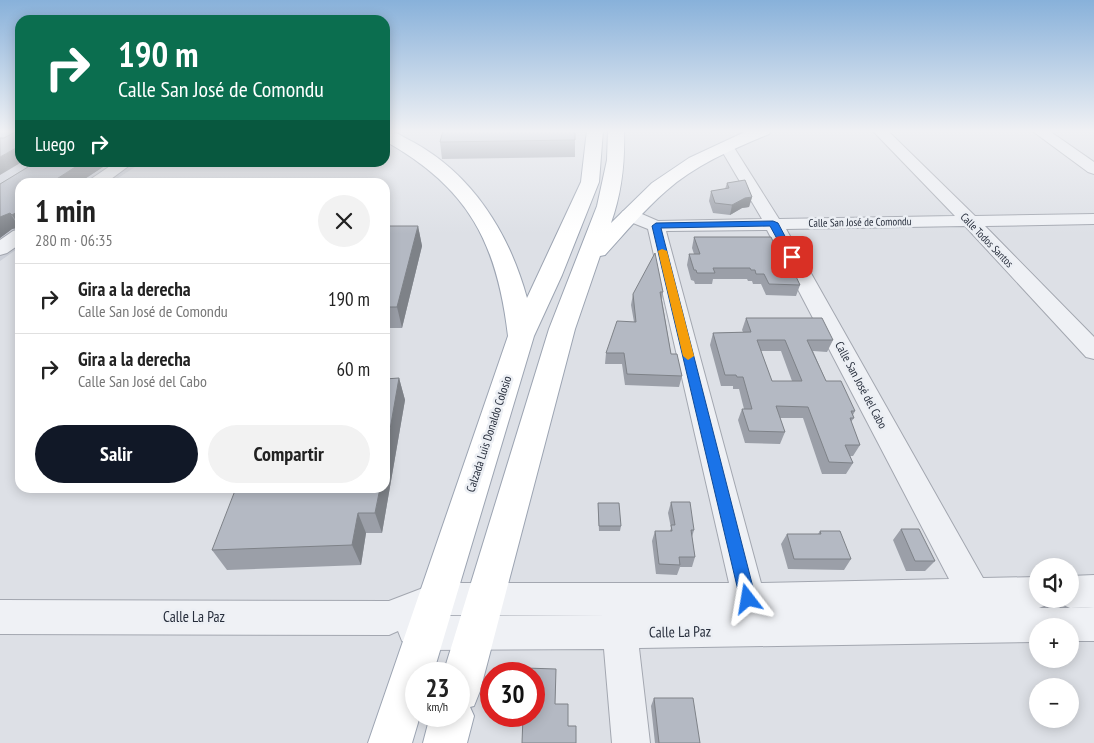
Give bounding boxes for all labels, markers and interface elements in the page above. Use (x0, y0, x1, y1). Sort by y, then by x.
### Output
text: 190 m (118, 31, 199, 77)
icon: right (35, 35, 100, 100)
text: Calle San José de Comondu (118, 75, 324, 103)
icon: right (85, 130, 113, 158)
text: Luego (35, 132, 75, 156)
text: 1 min (35, 191, 96, 230)
button: close (318, 195, 370, 247)
street label: Calle Todos Santos (957, 210, 1017, 270)
street label: Calle San José de Comondu (808, 214, 912, 230)
text: 280 m · 06:35 (35, 230, 113, 250)
pin (771, 236, 813, 278)
icon: arrive (778, 243, 806, 271)
text: Gira a la derecha (78, 277, 191, 301)
icon: right (35, 285, 63, 313)
text: 190 m (328, 287, 370, 311)
text: Calle San José de Comondu (78, 301, 228, 321)
street label: Calle San José del Cabo (832, 339, 891, 431)
text: Gira a la derecha (78, 347, 191, 371)
icon: right (35, 355, 63, 383)
text: 60 m (337, 357, 370, 381)
text: Calle San José del Cabo (78, 371, 207, 391)
street label: Calzada Luis Donaldo Colosio (463, 374, 514, 494)
button: Salir (35, 425, 198, 483)
button: Compartir (208, 425, 370, 483)
map controls (1029, 558, 1079, 728)
button: sound (1029, 558, 1079, 608)
position arrow (721, 572, 773, 624)
street label: Calle La Paz (163, 607, 225, 626)
button: + (1029, 618, 1079, 668)
street label: Calle La Paz (649, 621, 711, 642)
speed limit sign: 30 (480, 662, 545, 727)
text: 23 (426, 672, 449, 704)
button: − (1029, 678, 1079, 728)
text: km/h (427, 699, 448, 714)

